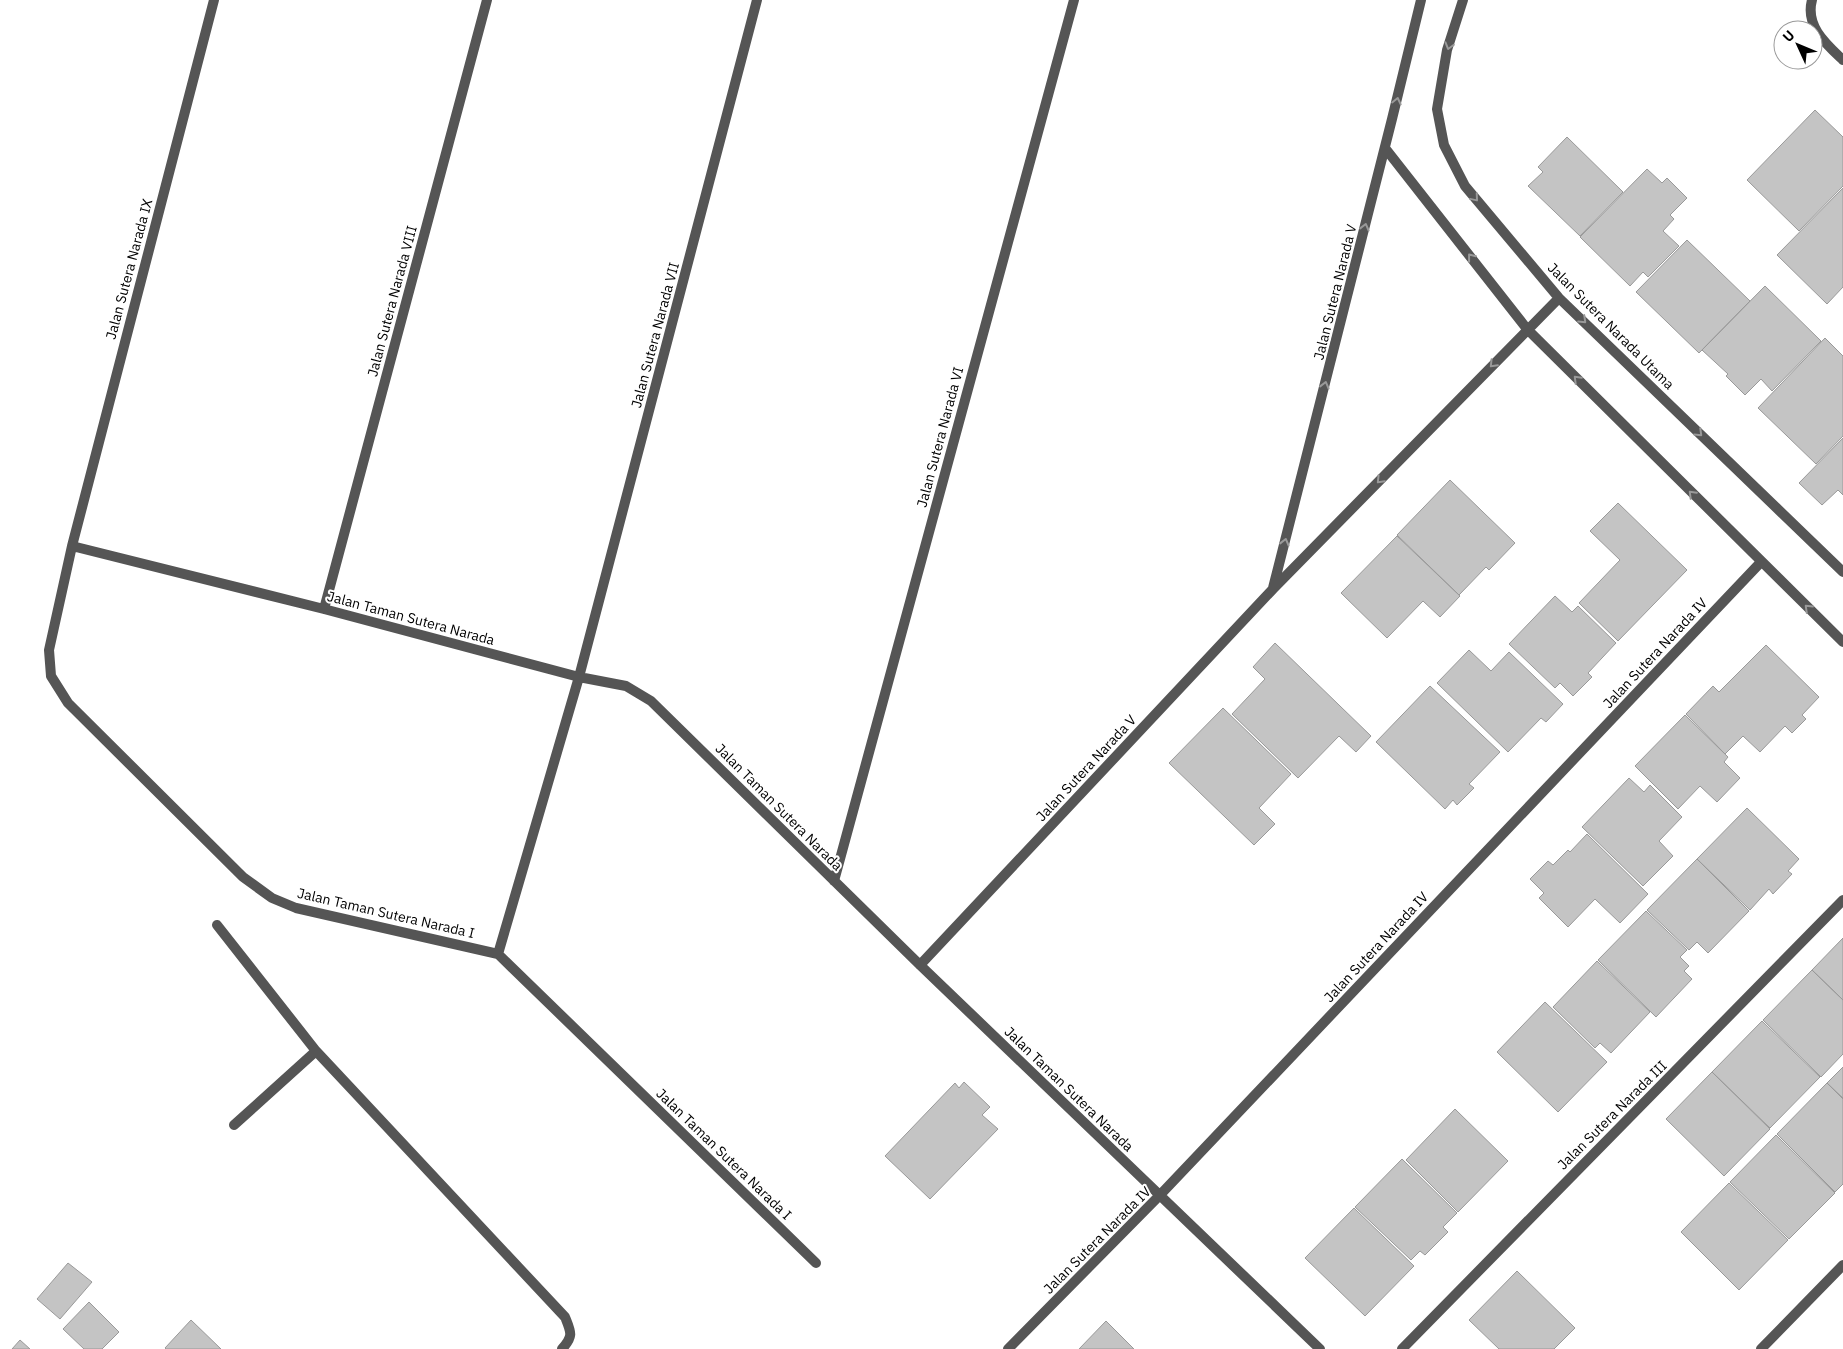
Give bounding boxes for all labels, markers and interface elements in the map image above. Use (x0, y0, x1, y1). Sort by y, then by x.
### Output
north arrow (1773, 20, 1823, 70)
text: U (1779, 26, 1798, 46)
one-way arrow (1444, 42, 1454, 50)
one-way arrow (1391, 96, 1402, 105)
one-way arrow (1470, 193, 1479, 202)
street label: Jalan Sutera Narada IX (102, 196, 157, 341)
street label: Jalan Sutera Narada V (1309, 222, 1361, 362)
street label: Jalan Sutera Narada VIII (363, 223, 421, 379)
one-way arrow (1359, 223, 1370, 232)
one-way arrow (1468, 254, 1476, 263)
street label: Jalan Sutera Narada Utama (1544, 259, 1679, 394)
street label: Jalan Sutera Narada VII (627, 260, 683, 410)
one-way arrow (1577, 314, 1586, 323)
one-way arrow (1490, 358, 1499, 367)
street label: Jalan Sutera Narada VI (913, 365, 967, 509)
one-way arrow (1574, 376, 1583, 385)
one-way arrow (1319, 380, 1330, 389)
one-way arrow (1694, 427, 1703, 436)
one-way arrow (1377, 474, 1386, 483)
one-way arrow (1689, 490, 1698, 499)
one-way arrow (1279, 538, 1290, 547)
street label: Jalan Taman Sutera Narada (325, 587, 497, 649)
street label: Jalan Sutera Narada IV (1599, 594, 1711, 712)
one-way arrow (1805, 605, 1814, 614)
street label: Jalan Sutera Narada V (1032, 711, 1140, 825)
street label: Jalan Taman Sutera Narada (712, 740, 847, 875)
street label: Jalan Taman Sutera Narada I (296, 884, 476, 942)
street label: Jalan Sutera Narada IV (1320, 888, 1432, 1006)
street label: Jalan Taman Sutera Narada (1001, 1023, 1138, 1156)
street label: Jalan Sutera Narada III (1554, 1057, 1670, 1173)
street label: Jalan Taman Sutera Narada I (652, 1084, 796, 1224)
street label: Jalan Sutera Narada IV (1040, 1182, 1155, 1297)

